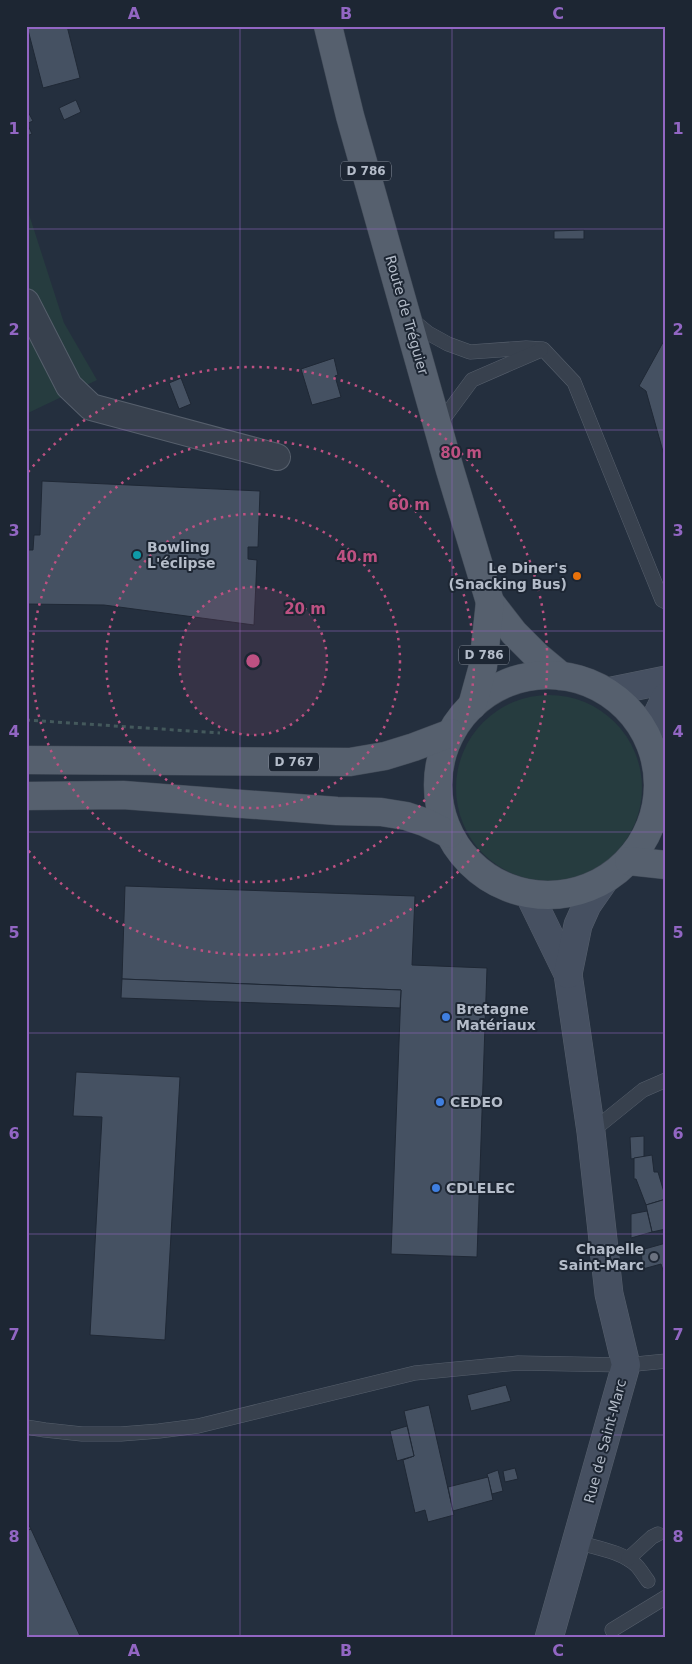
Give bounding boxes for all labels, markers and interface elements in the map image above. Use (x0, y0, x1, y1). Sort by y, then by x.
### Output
text: A (128, 4, 141, 23)
text: B (340, 4, 352, 23)
text: C (552, 4, 564, 23)
text: 1 (8, 119, 20, 138)
text: 1 (672, 119, 684, 138)
road number: D 786 (341, 162, 391, 180)
street label: Route de Tréguier (382, 253, 432, 377)
text: 2 (8, 320, 20, 339)
text: 2 (672, 320, 684, 339)
text: 80 m (440, 444, 482, 462)
text: 60 m (388, 496, 430, 514)
text: 3 (8, 521, 20, 540)
text: 3 (672, 521, 684, 540)
place label: Bowling L'éclipse (147, 539, 215, 571)
text: 40 m (336, 548, 378, 566)
marker: Bowling L'éclipse (131, 549, 143, 561)
place label: Le Diner's (Snacking Bus) (448, 560, 567, 592)
marker: Le Diner's (Snacking Bus) (571, 570, 583, 582)
text: 20 m (284, 600, 326, 618)
road number: D 786 (459, 646, 509, 664)
centre of rings (244, 652, 262, 670)
text: 4 (8, 722, 20, 741)
text: 4 (672, 722, 684, 741)
road number: D 767 (269, 752, 319, 772)
text: 5 (8, 923, 20, 942)
text: 5 (672, 923, 684, 942)
place label: Bretagne Matériaux (456, 1001, 536, 1033)
marker: Bretagne Matériaux (440, 1011, 452, 1023)
place label: CEDEO (450, 1094, 503, 1110)
marker: CEDEO (434, 1096, 446, 1108)
text: 6 (8, 1124, 20, 1143)
text: 6 (672, 1124, 684, 1143)
place label: CDLELEC (446, 1180, 515, 1196)
marker: CDLELEC (430, 1182, 442, 1194)
place label: Chapelle Saint-Marc (559, 1241, 644, 1273)
marker: Chapelle Saint-Marc (648, 1251, 660, 1263)
text: 7 (8, 1325, 20, 1344)
text: 7 (672, 1325, 684, 1344)
street label: Rue de Saint-Marc (581, 1377, 629, 1505)
text: 8 (8, 1527, 20, 1546)
text: 8 (672, 1527, 684, 1546)
text: A (128, 1641, 141, 1660)
text: B (340, 1641, 352, 1660)
text: C (552, 1641, 564, 1660)

